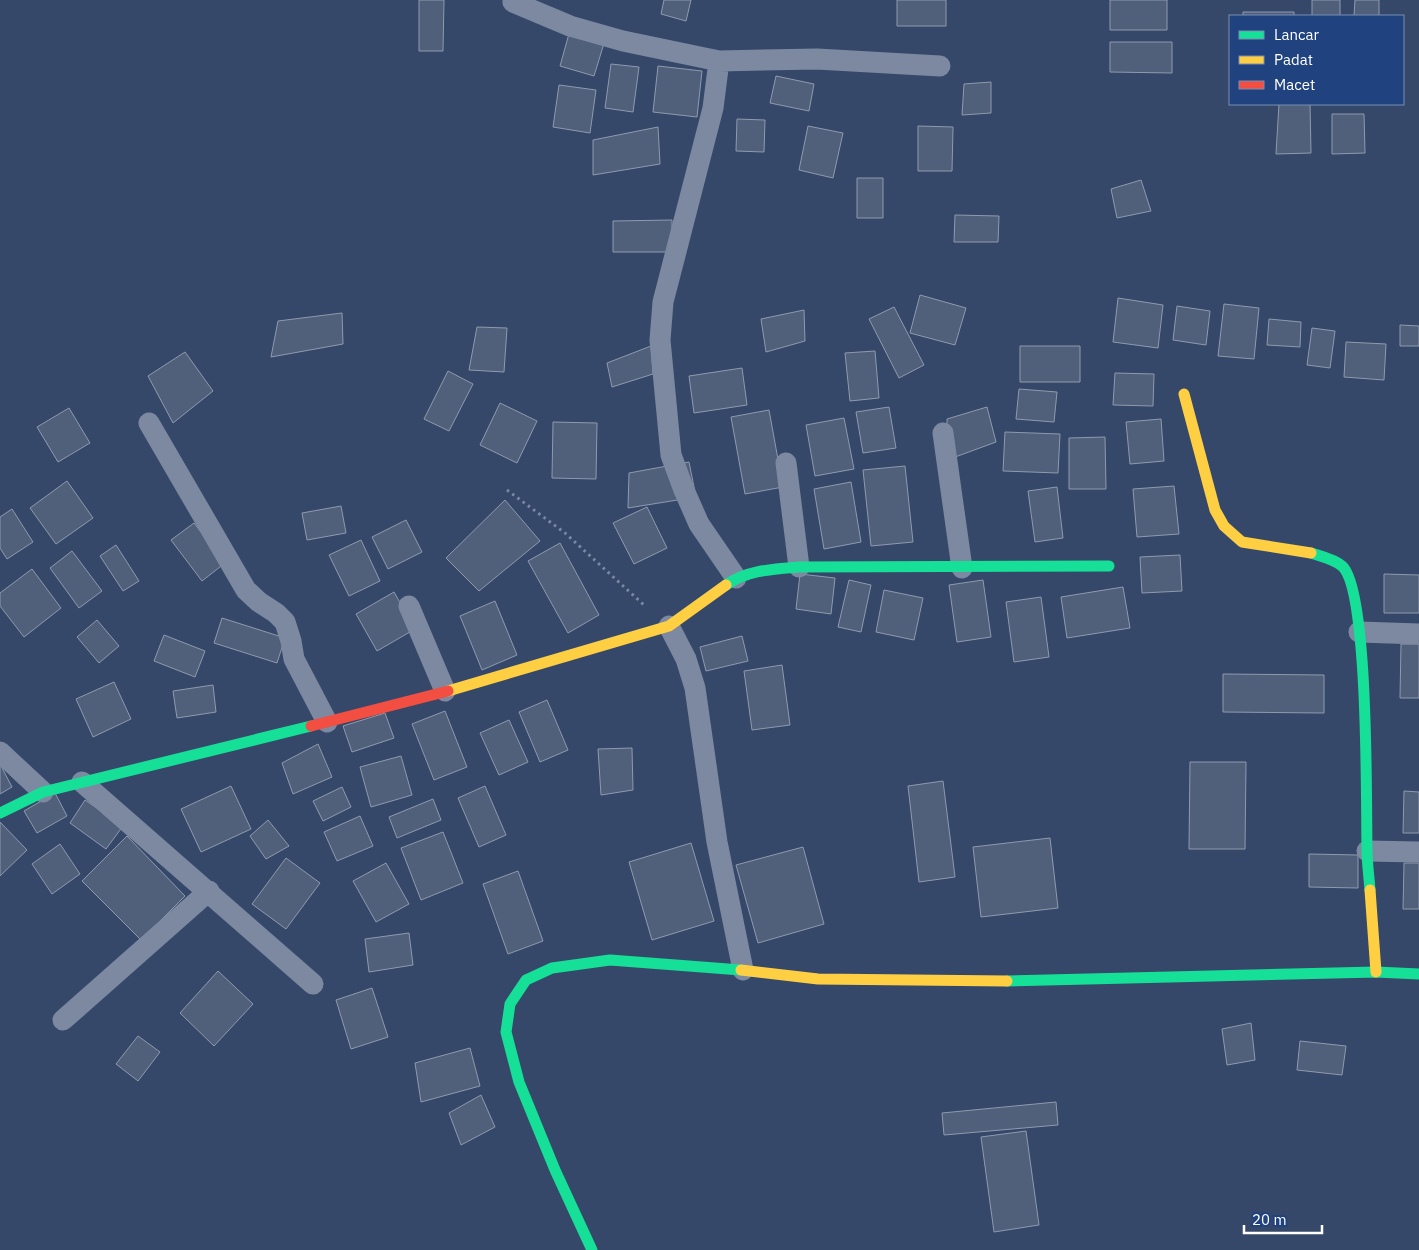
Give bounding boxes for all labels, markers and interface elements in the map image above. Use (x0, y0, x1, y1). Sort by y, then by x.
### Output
legend (1229, 15, 1404, 105)
text: Lancar (1274, 25, 1320, 44)
text: Padat (1274, 50, 1313, 69)
text: Macet (1274, 75, 1315, 94)
scale bar (1244, 1202, 1322, 1234)
text: 20 m (1252, 1210, 1287, 1229)

